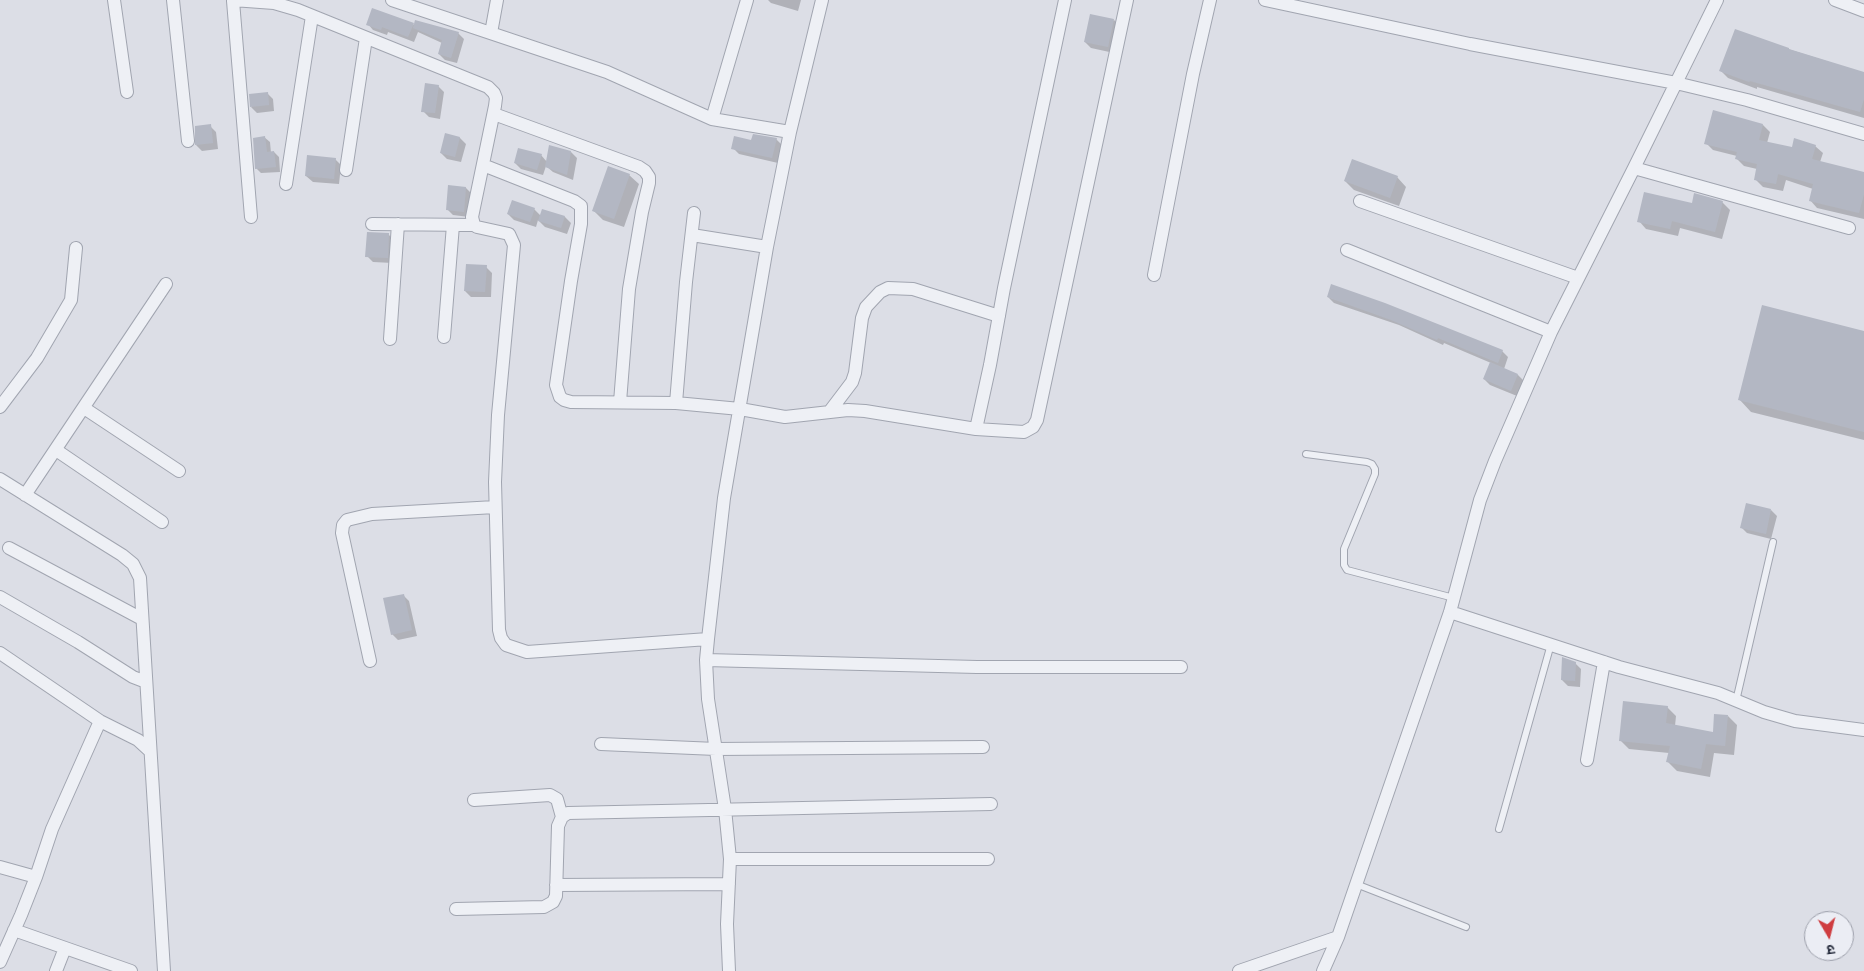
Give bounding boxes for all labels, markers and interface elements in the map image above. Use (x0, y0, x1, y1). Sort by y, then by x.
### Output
north arrow (1804, 911, 1854, 961)
text: उ (1826, 940, 1836, 959)

